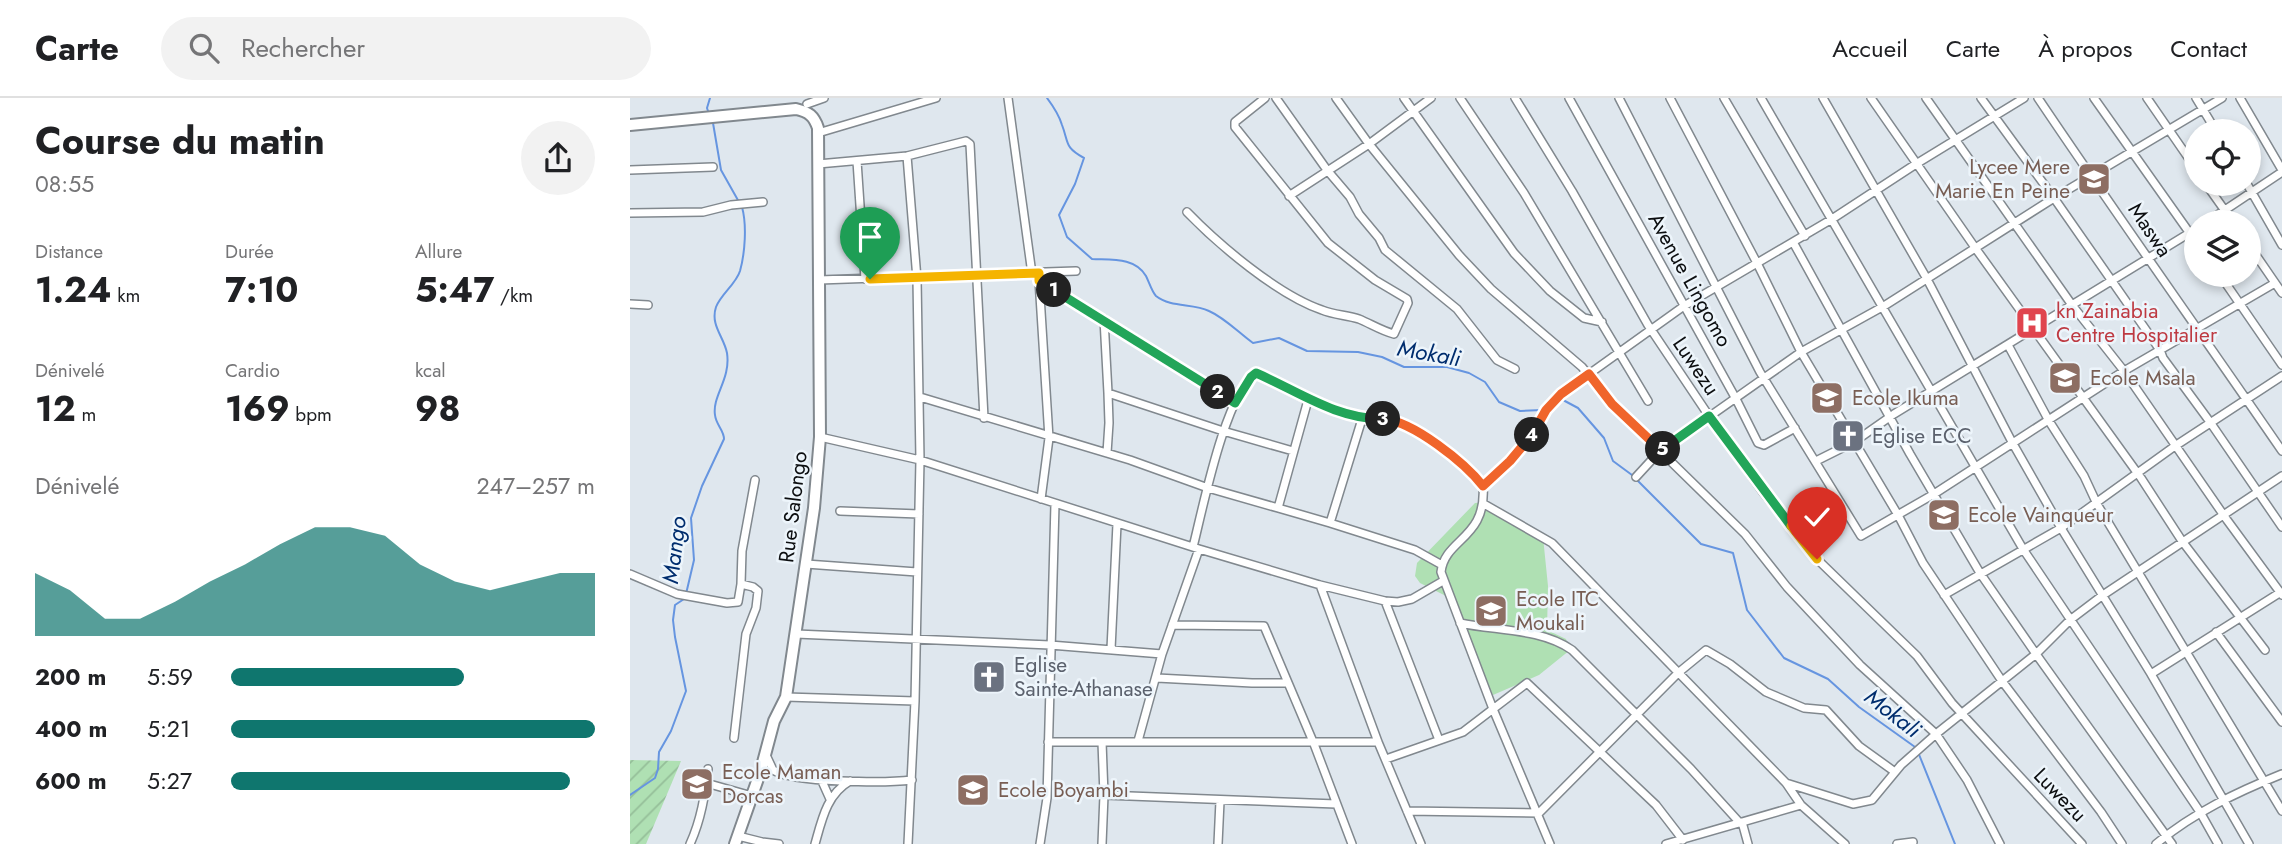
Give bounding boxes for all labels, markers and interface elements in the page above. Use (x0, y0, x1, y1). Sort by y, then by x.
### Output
search box (161, 17, 651, 80)
text: Carte (35, 25, 119, 72)
icon: search (185, 29, 223, 67)
text: Rechercher (241, 29, 365, 67)
text: Accueil (1832, 31, 1908, 66)
text: Carte (1946, 31, 2000, 66)
text: À propos (2038, 31, 2132, 66)
text: Contact (2170, 31, 2247, 66)
text: Course du matin (35, 113, 325, 168)
map controls (2184, 119, 2261, 287)
button: locate (2184, 119, 2261, 196)
button: share (521, 121, 595, 195)
place label: Lycee Mere Marie En Peine (1935, 152, 2070, 206)
school or university icon: Lycee Mere Marie En Peine (2075, 160, 2113, 198)
text: 08:55 (35, 167, 94, 201)
street label: Maswa (2121, 197, 2179, 263)
pin (840, 207, 900, 279)
street label: Avenue Lingomo (1641, 208, 1739, 352)
button: layers (2184, 210, 2261, 287)
icon: arrive (851, 218, 889, 256)
text: Distance (35, 238, 103, 265)
text: Durée (225, 238, 274, 265)
text: Allure (415, 238, 462, 265)
text: 1.24 (35, 265, 111, 315)
text: 7:10 (225, 265, 298, 315)
text: 5:47 (415, 265, 494, 315)
pin: 1 (1036, 272, 1072, 308)
text: 1 (1049, 276, 1058, 303)
text: km (111, 282, 140, 309)
text: /km (494, 282, 533, 309)
place label: kn Zainabia Centre Hospitalier (2056, 296, 2218, 350)
hospital icon: kn Zainabia Centre Hospitalier (2013, 304, 2051, 342)
water label: Mokali (1395, 331, 1465, 375)
street label: Luwezu (1665, 331, 1727, 401)
text: Dénivelé (35, 357, 105, 384)
text: Cardio (225, 357, 280, 384)
text: kcal (415, 357, 446, 384)
school or university icon: Ecole Msala (2046, 359, 2084, 397)
place label: Ecole Msala (2090, 363, 2196, 393)
pin: 2 (1200, 374, 1236, 410)
text: 2 (1211, 378, 1224, 405)
school or university icon: Ecole Ikuma (1808, 379, 1846, 417)
place label: Ecole Ikuma (1852, 383, 1959, 413)
text: 12 (35, 384, 76, 434)
text: 169 (225, 384, 290, 434)
text: 98 (415, 384, 460, 434)
text: m (76, 401, 96, 428)
text: bpm (290, 401, 332, 428)
pin: 3 (1366, 402, 1400, 436)
text: 3 (1377, 405, 1388, 432)
church icon: Eglise ECC (1829, 417, 1867, 455)
pin: 4 (1514, 418, 1550, 452)
text: 4 (1525, 421, 1538, 448)
place label: Eglise ECC (1872, 421, 1972, 451)
pin: 5 (1646, 432, 1680, 466)
text: 5 (1656, 435, 1669, 462)
street label: Rue Salongo (771, 449, 815, 565)
text: Dénivelé (35, 469, 119, 503)
text: 247–257 m (476, 469, 595, 503)
pin (1787, 487, 1847, 559)
school or university icon: Ecole Vainqueur (1925, 496, 1963, 534)
icon: check (1798, 498, 1836, 536)
place label: Ecole Vainqueur (1968, 500, 2114, 530)
water label: Mango (653, 514, 695, 586)
place label: Ecole ITC Moukali (1516, 584, 1599, 638)
school or university icon: Ecole ITC Moukali (1472, 592, 1510, 630)
place label: Eglise Sainte-Athanase (1014, 650, 1153, 704)
church icon: Eglise Sainte-Athanase (970, 658, 1008, 696)
text: 200 m (35, 660, 106, 694)
text: 5:59 (147, 660, 193, 694)
water label: Mokali (1857, 680, 1930, 747)
text: 400 m (35, 712, 107, 746)
text: 5:21 (147, 712, 190, 746)
place label: Ecole Maman Dorcas (722, 757, 842, 811)
street label: Luwezu (2027, 761, 2093, 829)
text: 600 m (35, 764, 107, 798)
text: 5:27 (147, 764, 192, 798)
school or university icon: Ecole Maman Dorcas (678, 765, 716, 803)
school or university icon: Ecole Boyambi (954, 771, 992, 809)
place label: Ecole Boyambi (998, 775, 1129, 805)

